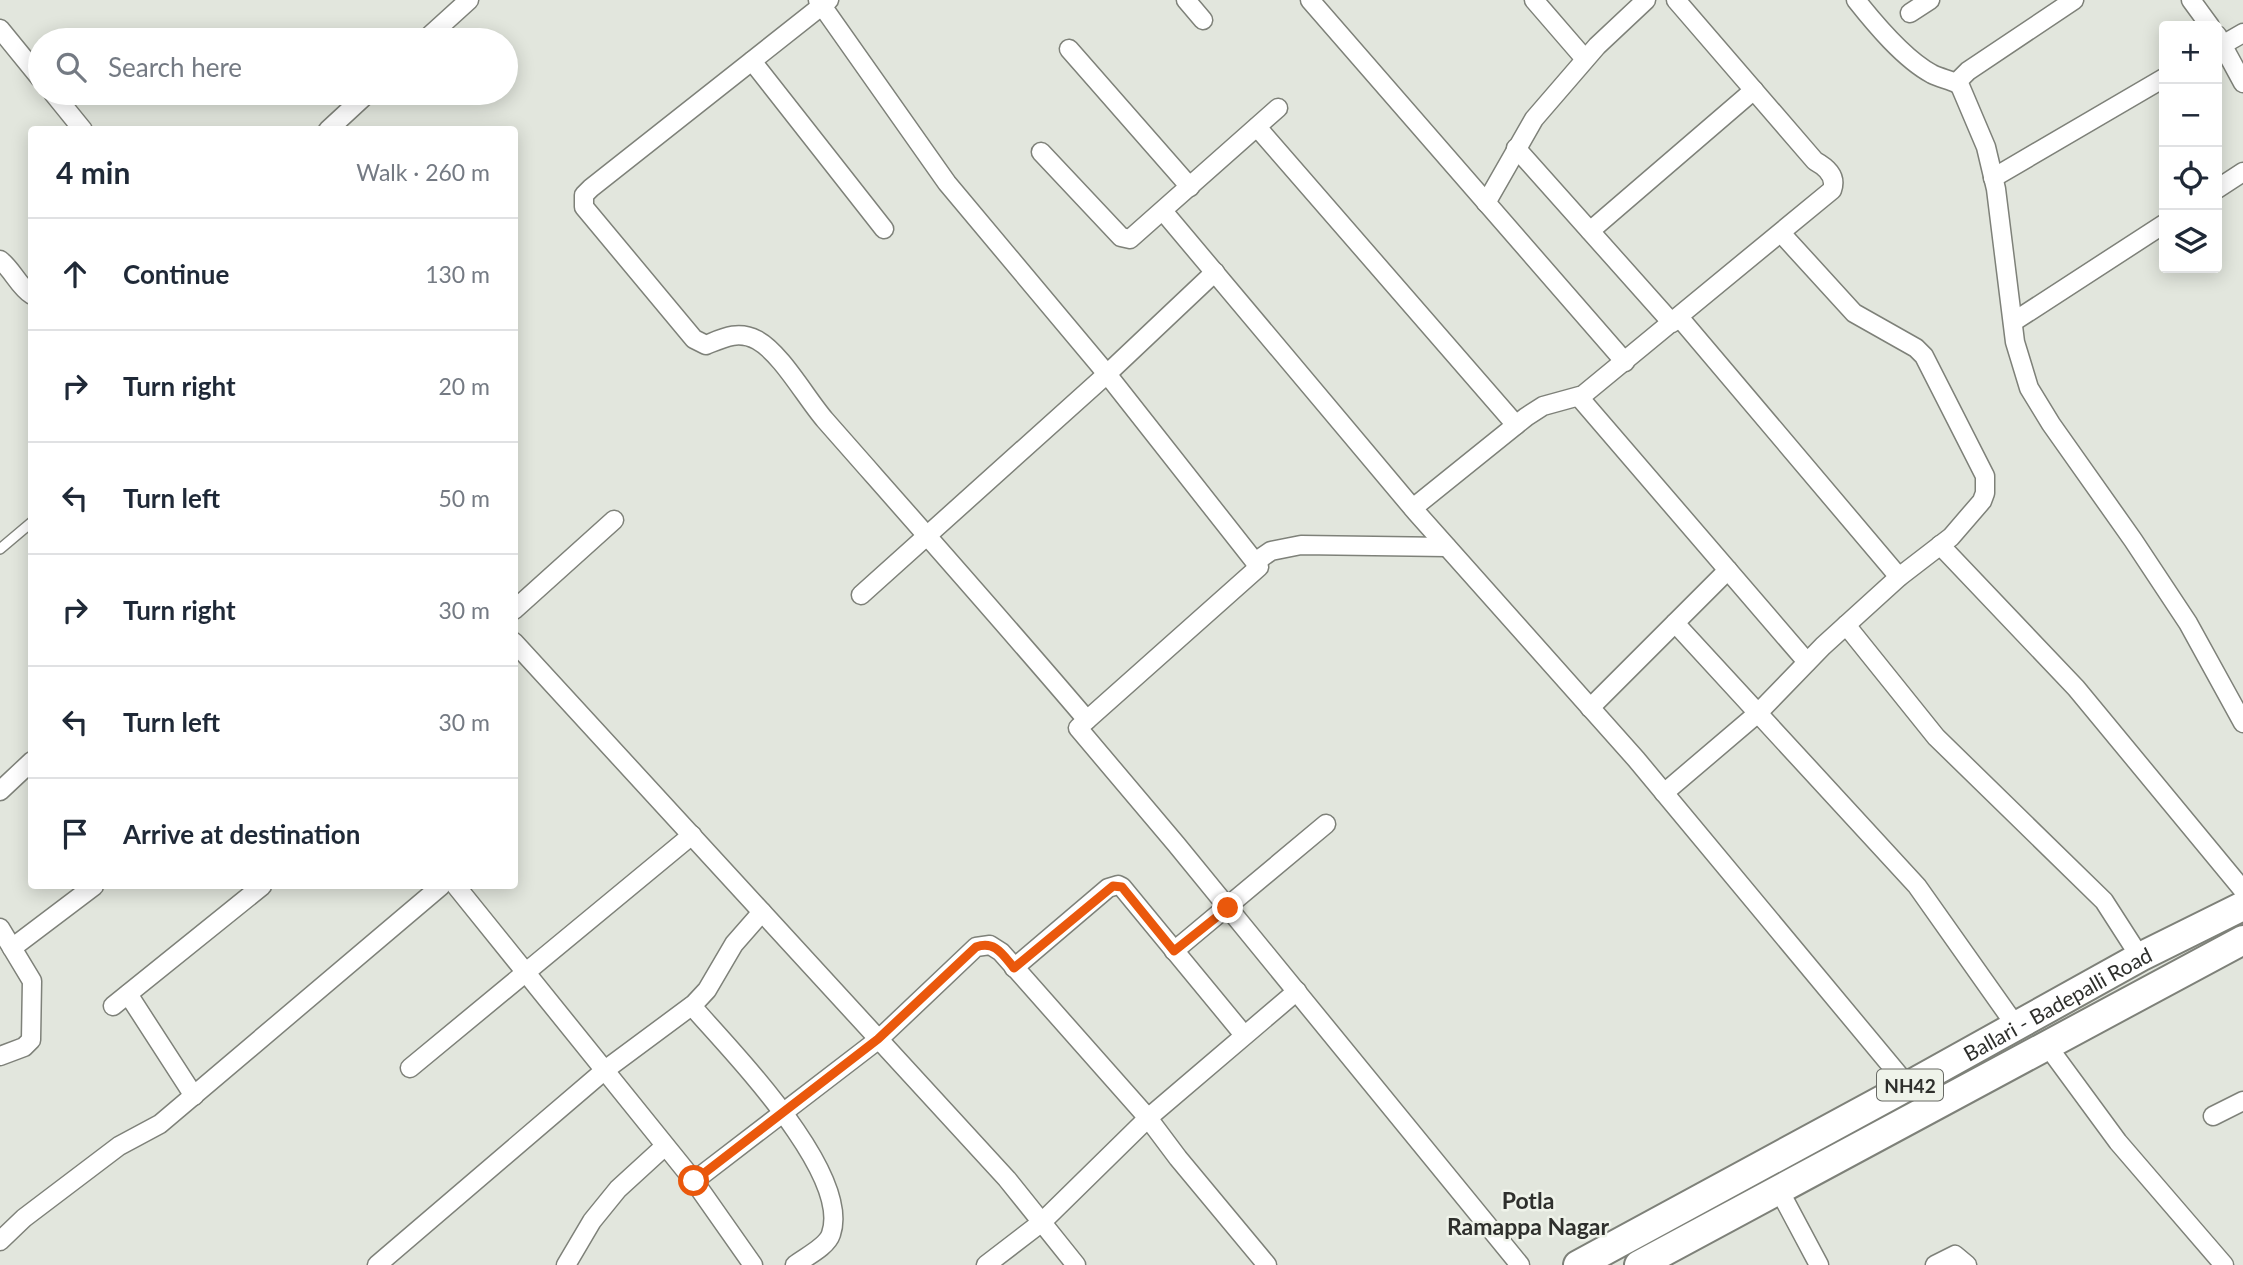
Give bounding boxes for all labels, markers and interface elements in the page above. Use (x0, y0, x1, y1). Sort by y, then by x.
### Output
map controls (2159, 21, 2222, 273)
button: + (2159, 21, 2222, 84)
search box (28, 28, 518, 105)
icon: search (52, 48, 90, 86)
text: Search here (108, 51, 242, 83)
button: − (2159, 84, 2222, 147)
button: locate (2159, 147, 2222, 210)
text: 4 min (56, 154, 130, 190)
text: Walk · 260 m (356, 158, 490, 186)
button: layers (2159, 210, 2222, 273)
icon: ahead (56, 255, 94, 293)
text: Continue (123, 258, 229, 290)
text: 130 m (425, 260, 490, 288)
icon: right (56, 367, 94, 405)
text: Turn right (123, 370, 236, 402)
text: 20 m (439, 372, 490, 400)
icon: left (56, 479, 94, 517)
text: Turn left (123, 482, 220, 514)
text: 50 m (439, 484, 490, 512)
icon: right (56, 591, 94, 629)
text: Turn right (123, 594, 236, 626)
text: 30 m (439, 596, 490, 624)
icon: left (56, 703, 94, 741)
text: Turn left (123, 706, 220, 738)
text: 30 m (439, 708, 490, 736)
icon: arrive (56, 815, 94, 853)
text: Arrive at destination (123, 818, 360, 850)
route end (1212, 892, 1243, 923)
street label: Ballari - Badepalli Road (1959, 941, 2155, 1065)
road number: NH42 (1877, 1070, 1943, 1100)
route start (678, 1165, 709, 1196)
district label: Potla Ramappa Nagar (1447, 1186, 1609, 1240)

